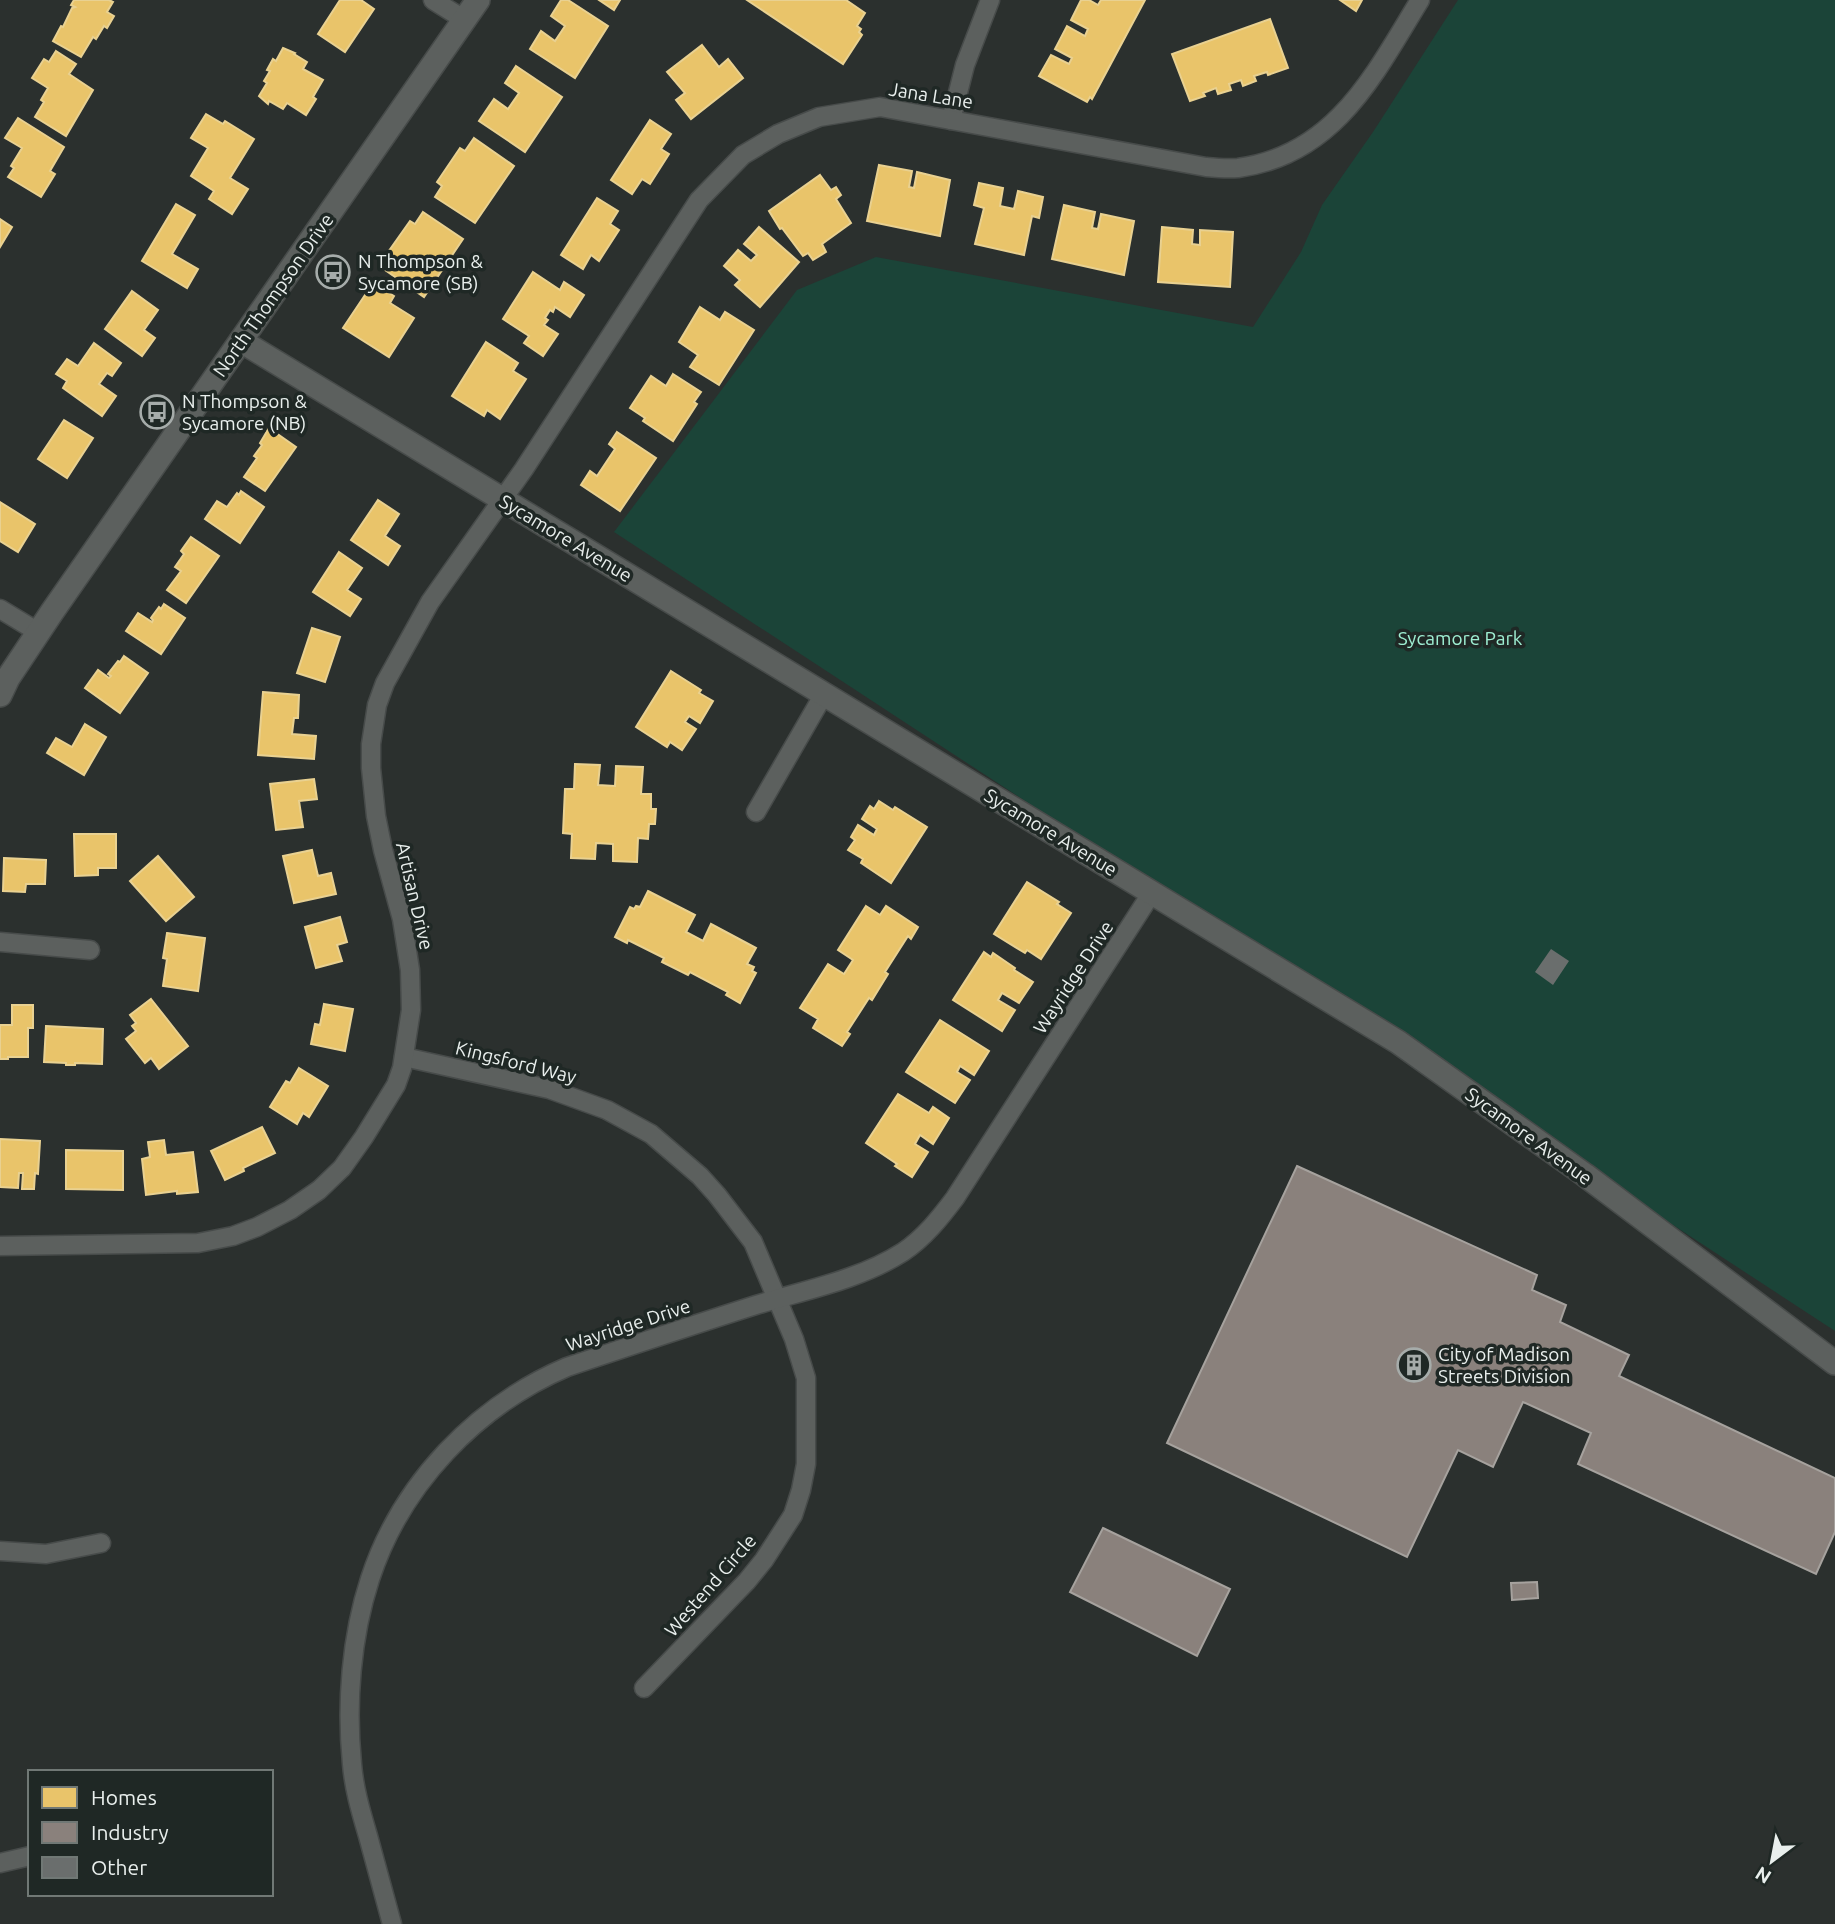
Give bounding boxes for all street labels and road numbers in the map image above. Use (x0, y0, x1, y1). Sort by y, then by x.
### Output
street label: Jana Lane (887, 77, 975, 113)
street label: North Thompson Drive (208, 209, 338, 381)
street label: Sycamore Avenue (496, 490, 636, 586)
street label: Sycamore Avenue (981, 784, 1121, 880)
street label: Artisan Drive (392, 840, 438, 952)
street label: Wayridge Drive (1028, 917, 1118, 1037)
street label: Kingsford Way (453, 1036, 579, 1088)
street label: Sycamore Avenue (1461, 1083, 1597, 1189)
street label: Wayridge Drive (563, 1294, 693, 1356)
street label: Westend Circle (660, 1529, 760, 1641)

